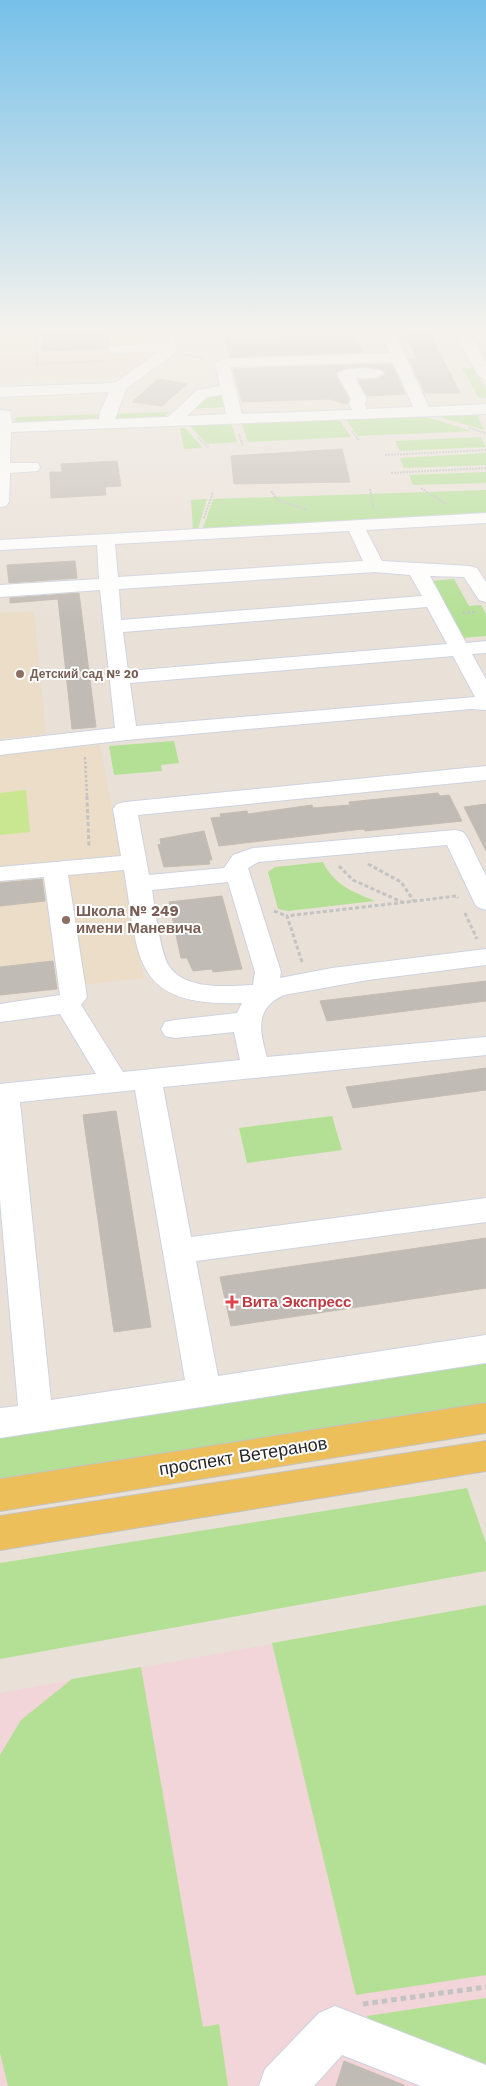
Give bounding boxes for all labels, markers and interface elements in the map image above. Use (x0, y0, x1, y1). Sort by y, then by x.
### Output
place label: Детский сад № 20 (30, 667, 139, 681)
marker: Детский сад № 20 (14, 668, 26, 680)
place label: Школа № 249 имени Маневича (76, 902, 202, 937)
marker: Школа № 249 имени Маневича (60, 914, 72, 926)
place label: Вита Экспресс (242, 1293, 351, 1311)
marker: Вита Экспресс (226, 1296, 238, 1308)
street label: проспект Ветеранов (157, 1432, 329, 1479)

